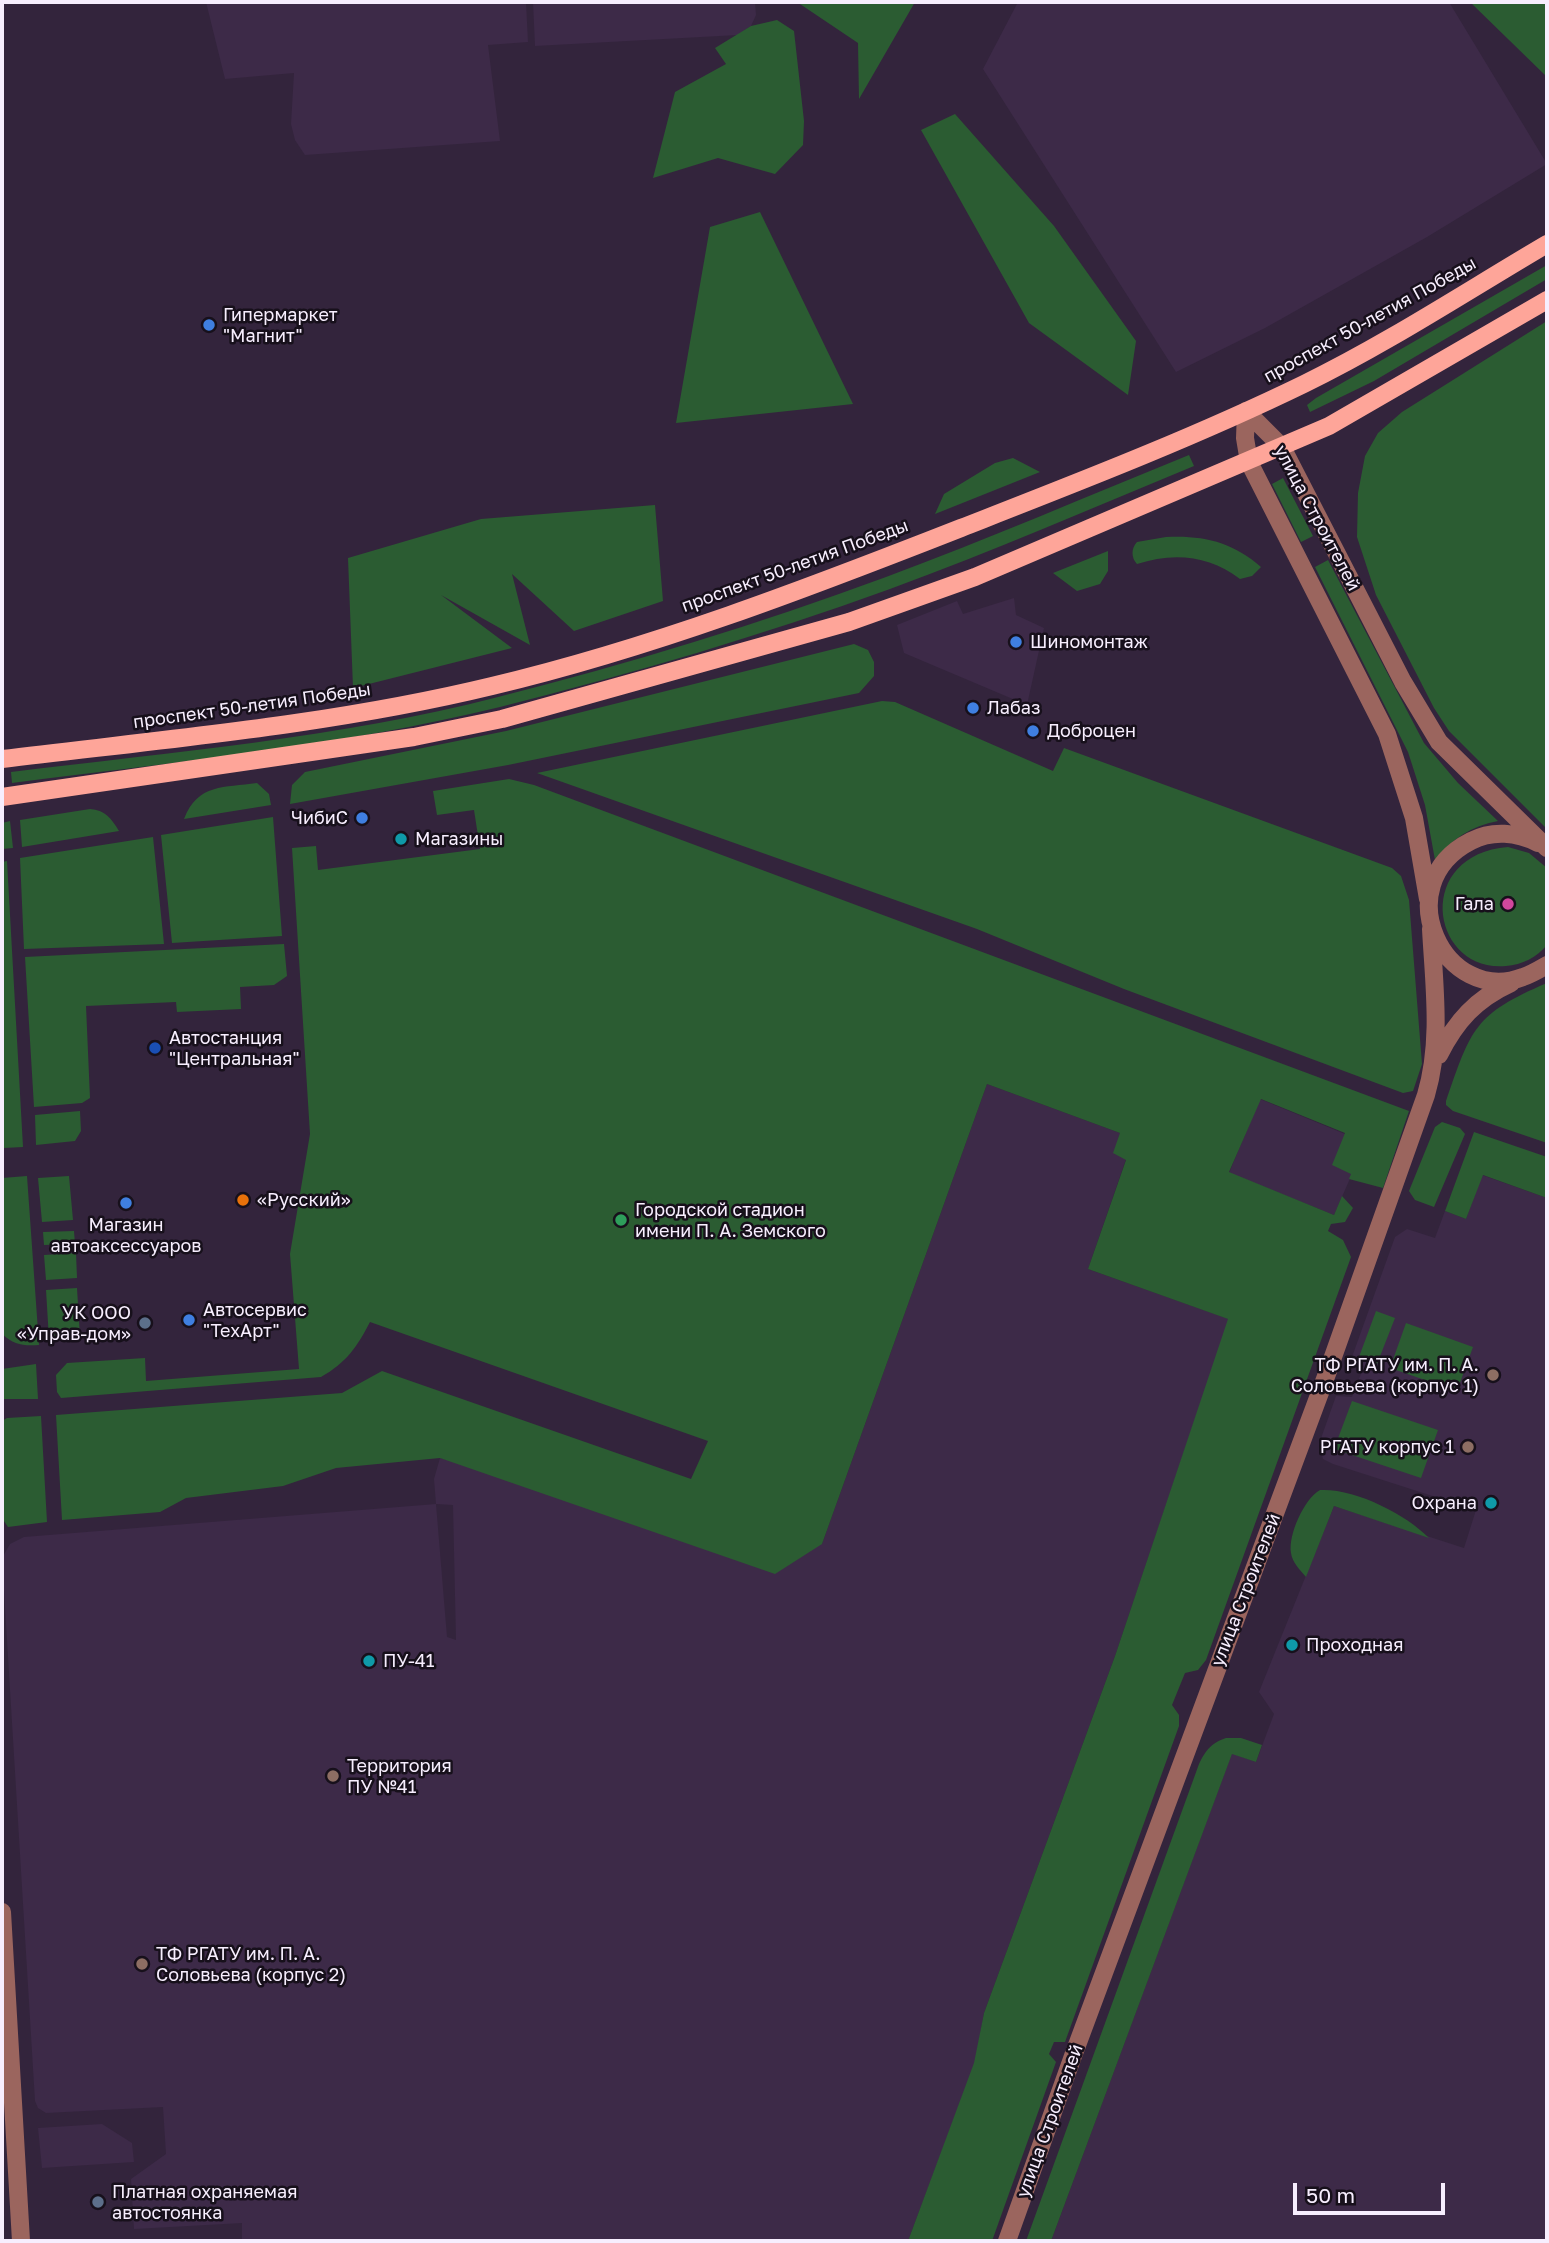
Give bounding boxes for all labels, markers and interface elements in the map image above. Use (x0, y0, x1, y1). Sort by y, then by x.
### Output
street label: проспект 50-летия Победы (1260, 252, 1480, 388)
place label: Гипермаркет "Магнит" (223, 304, 338, 346)
marker: Гипермаркет "Магнит" (201, 317, 217, 333)
street label: улица Строителей (1269, 441, 1365, 595)
street label: проспект 50-летия Победы (679, 515, 911, 617)
place label: Шиномонтаж (1030, 631, 1148, 653)
marker: Шиномонтаж (1008, 634, 1024, 650)
street label: проспект 50-летия Победы (132, 679, 372, 733)
place label: Лабаз (987, 697, 1040, 719)
marker: Лабаз (965, 700, 981, 716)
place label: Доброцен (1047, 720, 1136, 742)
marker: Доброцен (1025, 723, 1041, 739)
place label: ЧибиС (291, 807, 348, 829)
marker: ЧибиС (354, 810, 370, 826)
place label: Магазины (415, 828, 503, 850)
marker: Магазины (393, 831, 409, 847)
place label: Гала (1455, 893, 1494, 915)
marker: Гала (1500, 896, 1516, 912)
place label: Автостанция "Центральная" (169, 1027, 299, 1070)
marker: Автостанция "Центральная" (147, 1040, 163, 1056)
place label: «Русский» (257, 1189, 351, 1211)
marker: «Русский» (235, 1192, 251, 1208)
marker: Магазин автоаксессуаров (118, 1195, 134, 1211)
place label: Городской стадион имени П. А. Земского (635, 1199, 826, 1242)
marker: Городской стадион имени П. А. Земского (613, 1212, 629, 1228)
place label: Магазин автоаксессуаров (50, 1214, 202, 1256)
place label: Автосервис "ТехАрт" (203, 1299, 307, 1342)
place label: УК ООО «Управ-дом» (17, 1302, 131, 1344)
marker: Автосервис "ТехАрт" (181, 1312, 197, 1328)
marker: УК ООО «Управ-дом» (137, 1315, 153, 1331)
place label: ТФ РГАТУ им. П. А. Соловьева (корпус 1) (1291, 1354, 1479, 1396)
marker: ТФ РГАТУ им. П. А. Соловьева (корпус 1) (1485, 1367, 1501, 1383)
place label: РГАТУ корпус 1 (1320, 1436, 1454, 1458)
marker: РГАТУ корпус 1 (1460, 1439, 1476, 1455)
place label: Охрана (1412, 1492, 1477, 1514)
marker: Охрана (1483, 1495, 1499, 1511)
street label: улица Строителей (1207, 1511, 1285, 1669)
place label: Проходная (1306, 1634, 1403, 1656)
marker: Проходная (1284, 1637, 1300, 1653)
place label: ПУ-41 (383, 1650, 435, 1672)
marker: ПУ-41 (361, 1653, 377, 1669)
place label: Территория ПУ №41 (347, 1755, 452, 1798)
marker: Территория ПУ №41 (325, 1768, 341, 1784)
place label: ТФ РГАТУ им. П. А. Соловьева (корпус 2) (156, 1943, 346, 1986)
marker: ТФ РГАТУ им. П. А. Соловьева (корпус 2) (134, 1956, 150, 1972)
street label: улица Строителей (1012, 2041, 1088, 2201)
scale bar (1297, 2170, 1449, 2214)
place label: Платная охраняемая автостоянка (112, 2181, 297, 2224)
text: 50 m (1306, 2182, 1355, 2208)
marker: Платная охраняемая автостоянка (90, 2194, 106, 2210)

